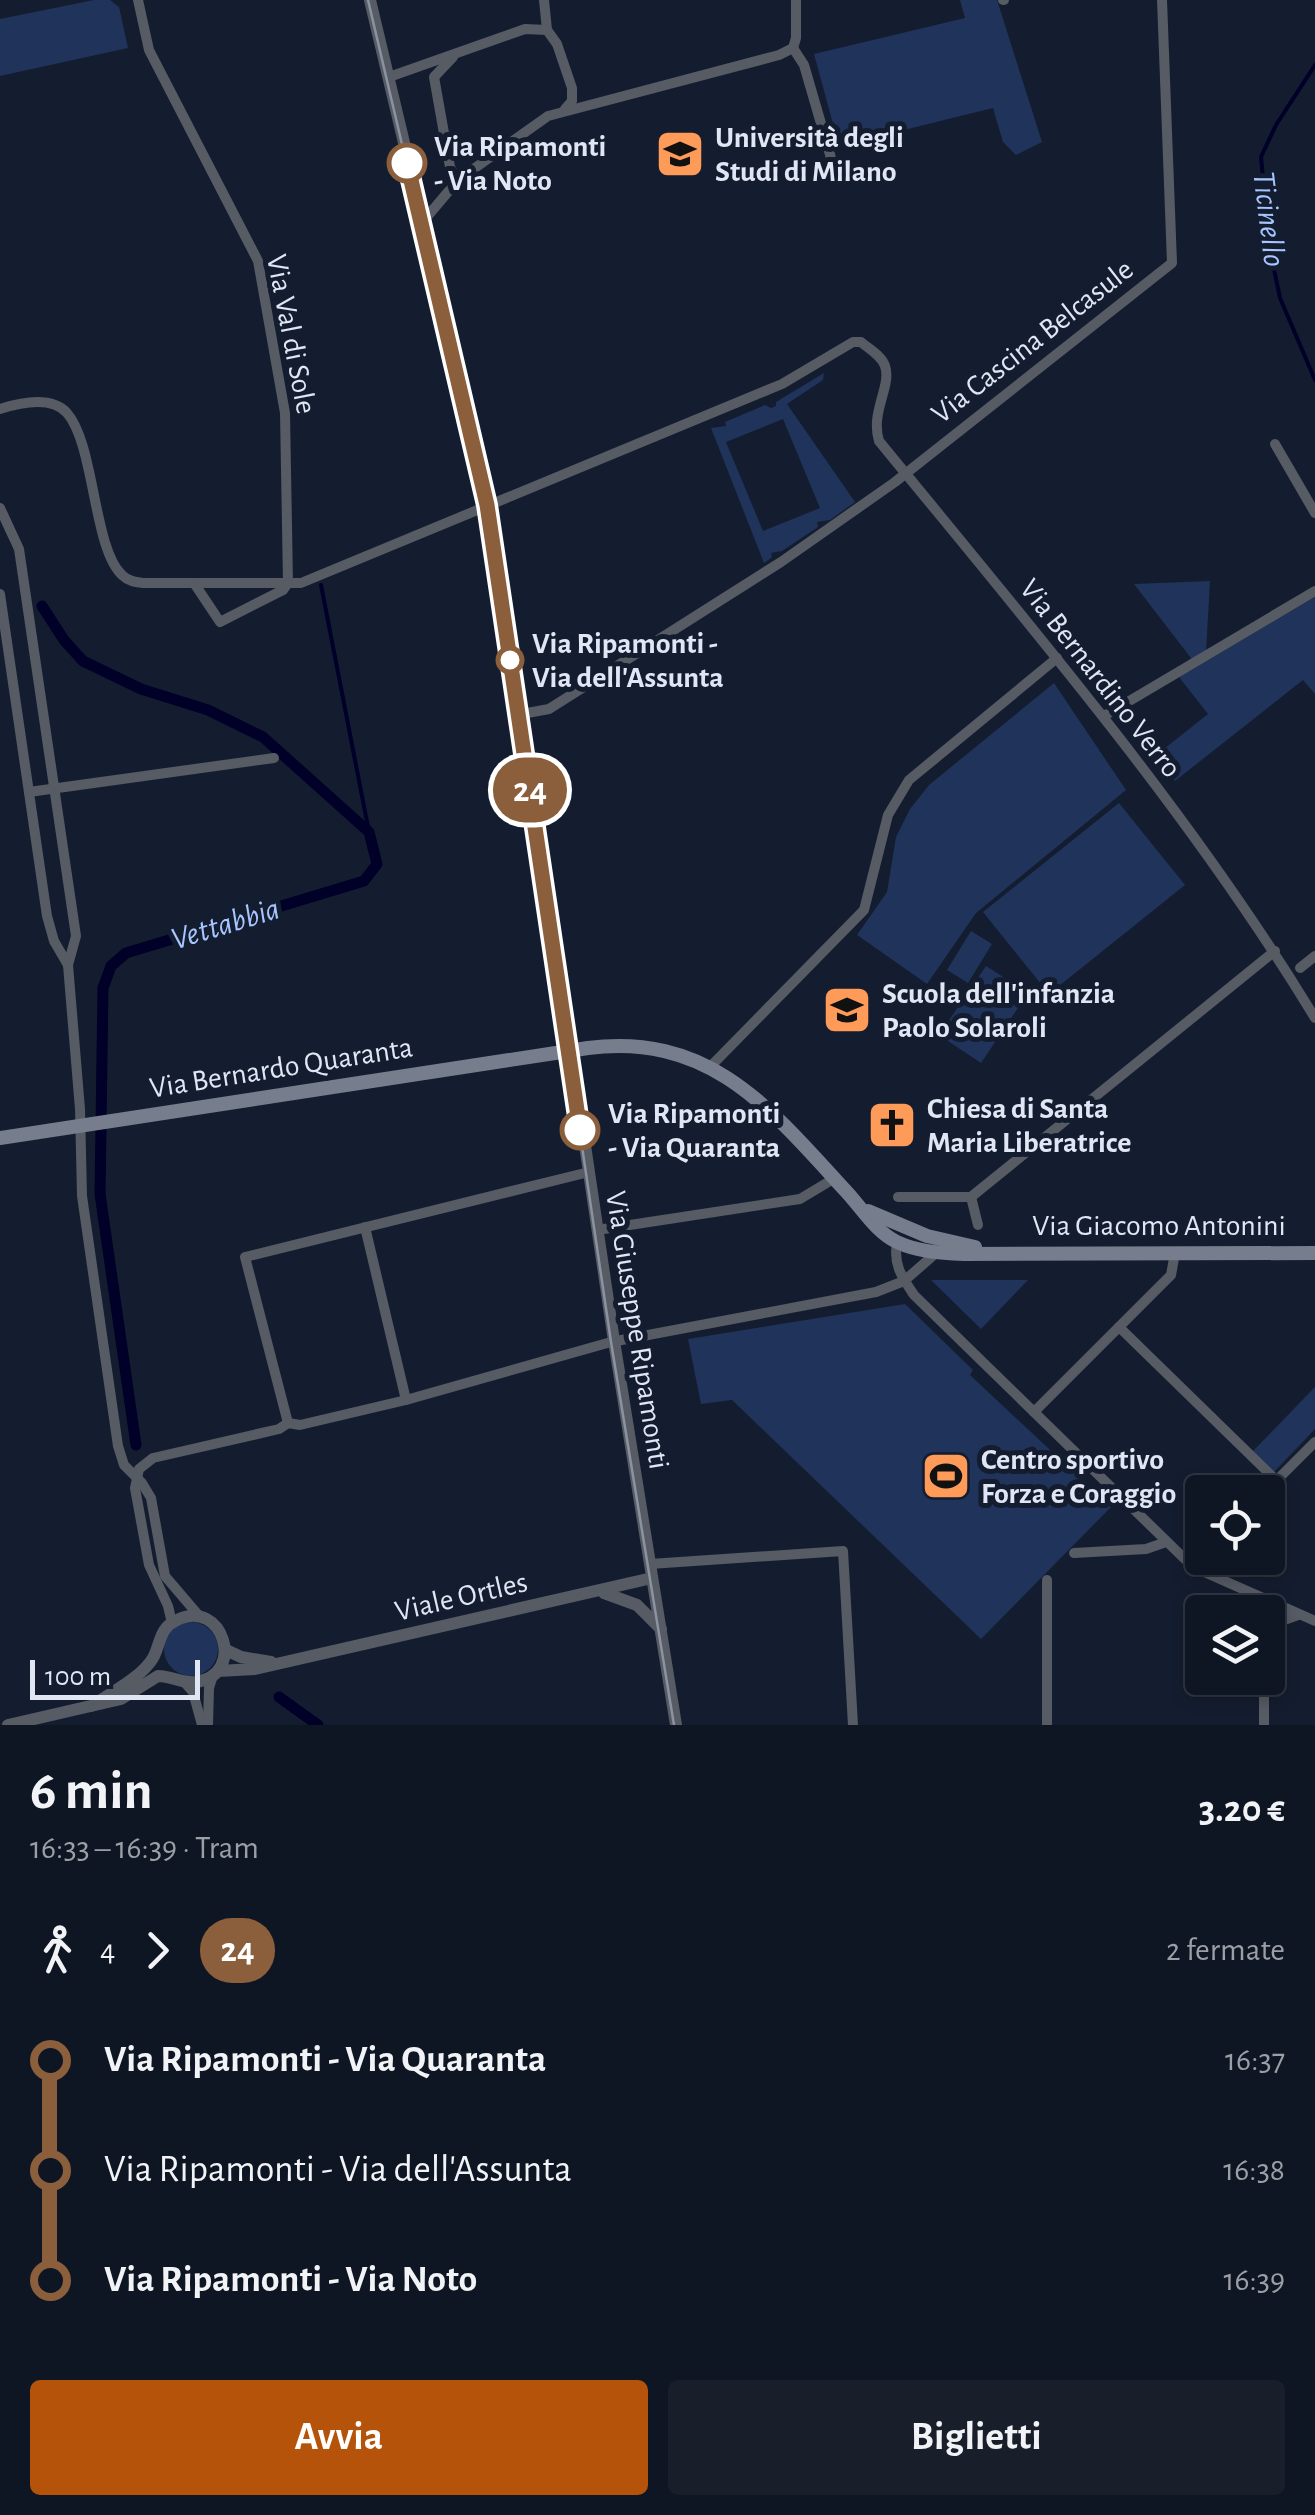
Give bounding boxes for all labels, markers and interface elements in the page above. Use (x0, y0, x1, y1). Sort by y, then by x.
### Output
place label: Università degli Studi di Milano (715, 123, 904, 187)
school or university icon: Università degli Studi di Milano (654, 128, 706, 180)
place label: Via Ripamonti - Via Noto (434, 132, 606, 196)
marker: Via Ripamonti - Via Noto (388, 144, 426, 182)
water label: Ticinello (1247, 170, 1291, 269)
street label: Via Val di Sole (261, 252, 321, 416)
street label: Via Cascina Belcasule (926, 254, 1139, 429)
street label: Via Bernardino Verro (1014, 574, 1187, 783)
place label: Via Ripamonti - Via dell'Assunta (532, 629, 724, 693)
marker: Via Ripamonti - Via dell'Assunta (497, 647, 523, 673)
line badge: 24 (485, 758, 575, 822)
text: 24 (513, 773, 547, 808)
water label: Vettabbia (167, 892, 283, 956)
place label: Scuola dell'infanzia Paolo Solaroli (882, 979, 1115, 1043)
school or university icon: Scuola dell'infanzia Paolo Solaroli (821, 984, 873, 1036)
street label: Via Bernardo Quaranta (147, 1032, 415, 1104)
place label: Chiesa di Santa Maria Liberatrice (927, 1094, 1131, 1158)
place label: Via Ripamonti - Via Quaranta (608, 1099, 780, 1163)
church icon: Chiesa di Santa Maria Liberatrice (866, 1099, 918, 1151)
marker: Via Ripamonti - Via Quaranta (561, 1111, 599, 1149)
street label: Via Giuseppe Ripamonti (600, 1189, 674, 1471)
street label: Via Giacomo Antonini (1032, 1211, 1286, 1241)
place label: Centro sportivo Forza e Coraggio (981, 1445, 1176, 1509)
sports icon: Centro sportivo Forza e Coraggio (920, 1450, 972, 1502)
map controls (1185, 1475, 1285, 1695)
button: locate (1185, 1475, 1285, 1575)
street label: Viale Ortles (392, 1567, 530, 1627)
button: layers (1185, 1595, 1285, 1695)
scale bar (30, 1655, 200, 1700)
text: 100 m (45, 1663, 111, 1691)
text: 6 min (30, 1764, 153, 1819)
text: 3.20 € (1199, 1791, 1285, 1829)
text: 16:33 – 16:39 · Tram (30, 1832, 259, 1864)
icon: walk (30, 1923, 85, 1978)
icon: forward (130, 1923, 185, 1978)
text: 24 (220, 1933, 255, 1968)
text: 4 (100, 1934, 115, 1966)
text: 2 fermate (1166, 1934, 1285, 1966)
text: Via Ripamonti - Via Quaranta (104, 2041, 546, 2079)
text: 16:37 (1225, 2044, 1285, 2076)
text: Via Ripamonti - Via dell'Assunta (104, 2151, 572, 2189)
text: 16:38 (1223, 2154, 1285, 2186)
text: Via Ripamonti - Via Noto (104, 2261, 477, 2299)
text: 16:39 (1223, 2264, 1285, 2296)
button: Avvia (30, 2380, 648, 2495)
button: Biglietti (668, 2380, 1285, 2495)

